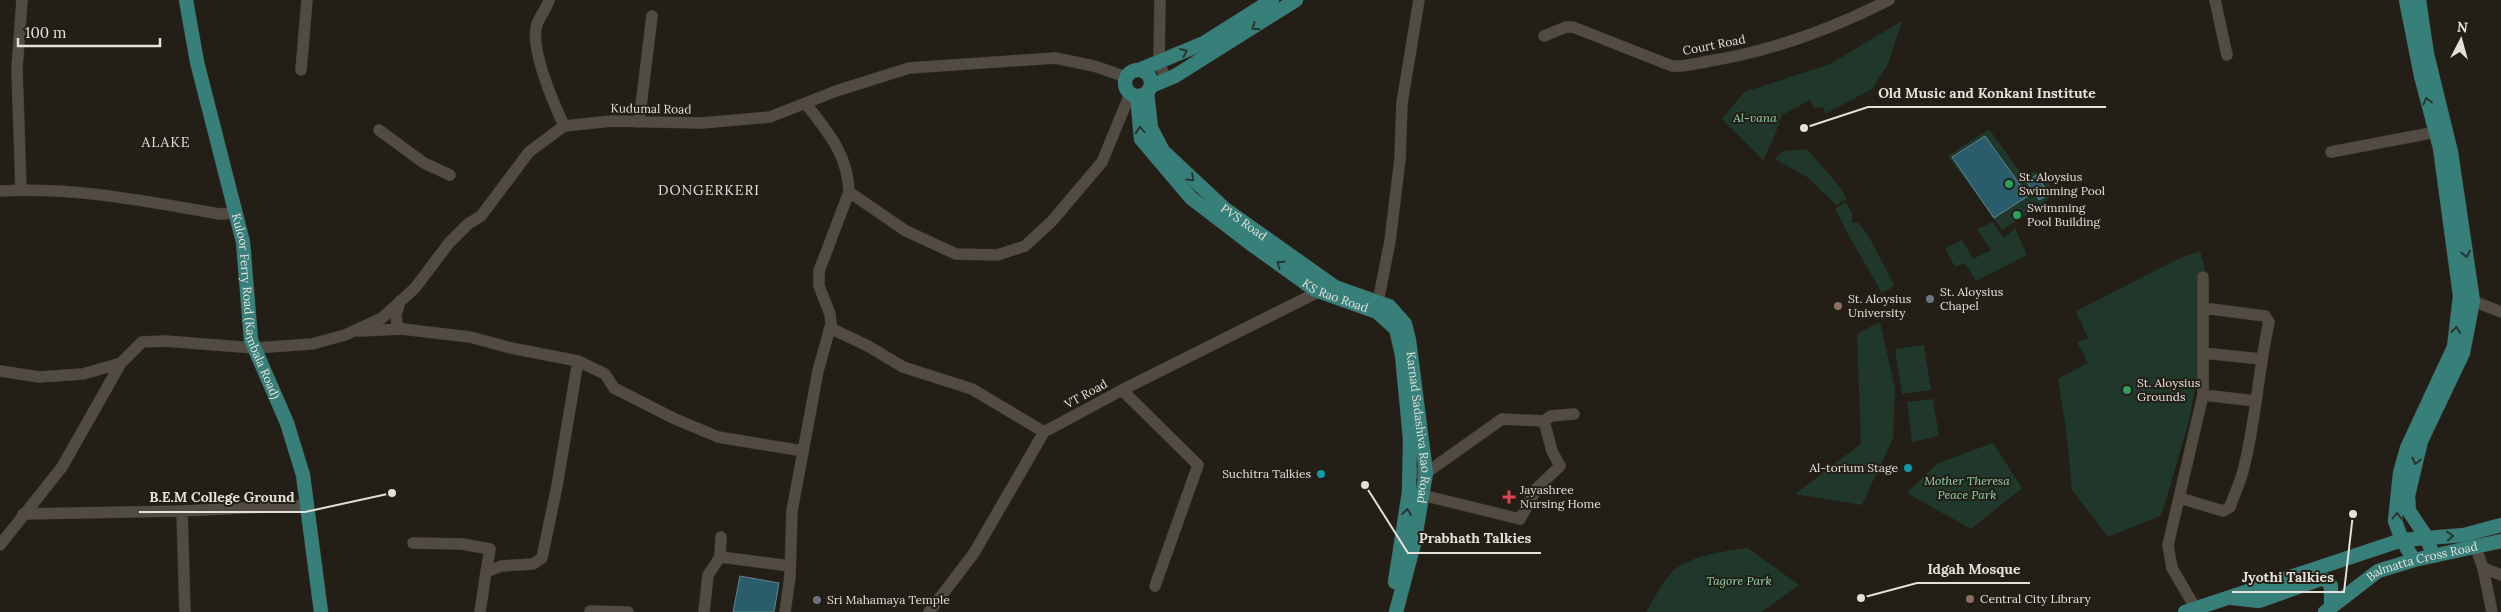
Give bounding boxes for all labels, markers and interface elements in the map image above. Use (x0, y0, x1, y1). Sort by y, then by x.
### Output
scale bar (18, 15, 160, 47)
north arrow (2436, 15, 2486, 65)
text: N (2456, 18, 2469, 37)
one-way arrow (1251, 20, 1260, 30)
text: 100 m (25, 23, 66, 42)
street label: Court Road (1681, 31, 1747, 58)
one-way arrow (1179, 47, 1188, 58)
callout: Old Music and Konkani Institute (1868, 78, 2106, 107)
text: Old Music and Konkani Institute (1878, 84, 2096, 102)
one-way arrow (2423, 97, 2433, 105)
street label: Kudumal Road (611, 100, 692, 117)
park label: Al-vana (1732, 110, 1777, 125)
one-way arrow (1135, 126, 1146, 134)
district label: ALAKE (140, 133, 191, 151)
place label: St. Aloysius Swimming Pool (2019, 169, 2105, 198)
one-way arrow (1186, 172, 1195, 181)
marker: St. Aloysius Swimming Pool (2003, 178, 2015, 190)
district label: DONGERKERI (658, 181, 760, 199)
street label: PVS Road (1218, 200, 1270, 243)
place label: Swimming Pool Building (2027, 200, 2101, 229)
marker: Swimming Pool Building (2011, 209, 2023, 221)
street label: Kuloor Ferry Road (Kambala Road) (229, 212, 284, 402)
one-way arrow (2461, 250, 2471, 258)
one-way arrow (1276, 261, 1286, 270)
street label: KS Rao Road (1300, 275, 1370, 315)
place label: St. Aloysius Chapel (1940, 284, 2004, 313)
place label: St. Aloysius University (1848, 291, 1912, 320)
marker: St. Aloysius Chapel (1924, 293, 1936, 305)
marker: St. Aloysius University (1832, 300, 1844, 312)
one-way arrow (2450, 326, 2461, 334)
street label: Karnad Sadashiva Rao Road (1404, 351, 1434, 505)
place label: St. Aloysius Grounds (2137, 375, 2201, 404)
street label: VT Road (1061, 376, 1110, 412)
marker: St. Aloysius Grounds (2121, 384, 2133, 396)
one-way arrow (2411, 457, 2422, 466)
place label: Al-torium Stage (1808, 460, 1898, 475)
marker: Al-torium Stage (1902, 462, 1914, 474)
place label: Suchitra Talkies (1222, 466, 1311, 481)
marker: Suchitra Talkies (1315, 468, 1327, 480)
park label: Mother Theresa Peace Park (1924, 473, 2010, 502)
place label: Jayashree Nursing Home (1519, 482, 1601, 511)
callout: B.E.M College Ground (139, 483, 305, 512)
text: B.E.M College Ground (149, 488, 295, 506)
marker: Jayashree Nursing Home (1502, 490, 1516, 504)
one-way arrow (1401, 508, 1411, 517)
one-way arrow (2391, 511, 2402, 519)
callout: Prabhath Talkies (1408, 524, 1541, 553)
text: Prabhath Talkies (1419, 529, 1532, 547)
one-way arrow (2447, 531, 2455, 542)
street label: Balmatta Cross Road (2363, 538, 2479, 584)
callout: Idgah Mosque (1917, 554, 2030, 583)
text: Idgah Mosque (1927, 560, 2021, 578)
callout: Jyothi Talkies (2232, 563, 2344, 592)
text: Jyothi Talkies (2242, 568, 2334, 586)
park label: Tagore Park (1706, 573, 1772, 588)
place label: Central City Library (1980, 591, 2092, 606)
place label: Sri Mahamaya Temple (827, 592, 950, 607)
marker: Central City Library (1964, 593, 1976, 605)
marker: Sri Mahamaya Temple (811, 594, 823, 606)

